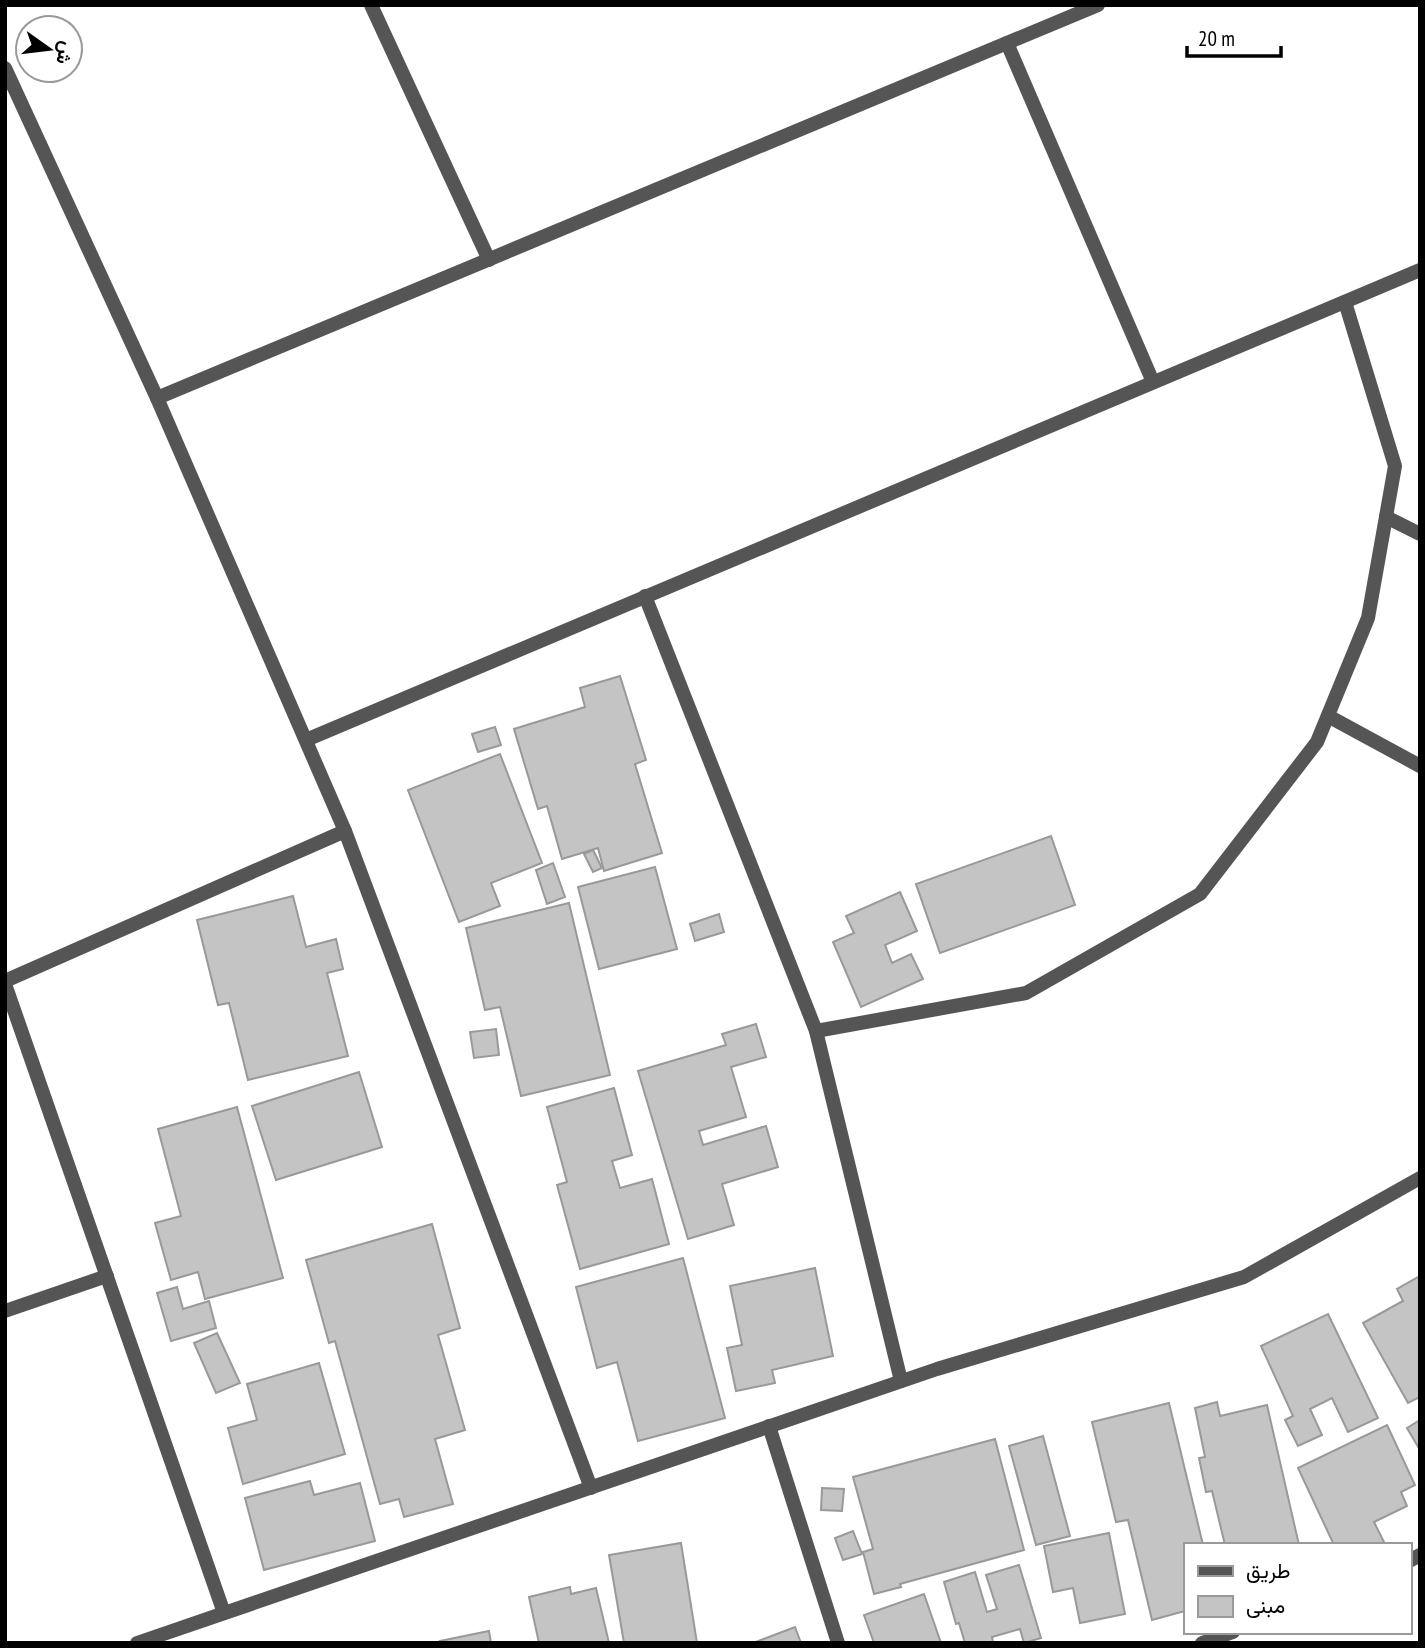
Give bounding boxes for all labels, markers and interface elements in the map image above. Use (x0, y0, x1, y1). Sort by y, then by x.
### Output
north arrow (14, 14, 84, 84)
scale bar (1187, 14, 1282, 58)
text: 20 m (1198, 25, 1235, 52)
text: ش (51, 39, 80, 67)
legend (1184, 1543, 1411, 1634)
text: طريق (1246, 1557, 1291, 1584)
text: مبنى (1246, 1592, 1285, 1619)

